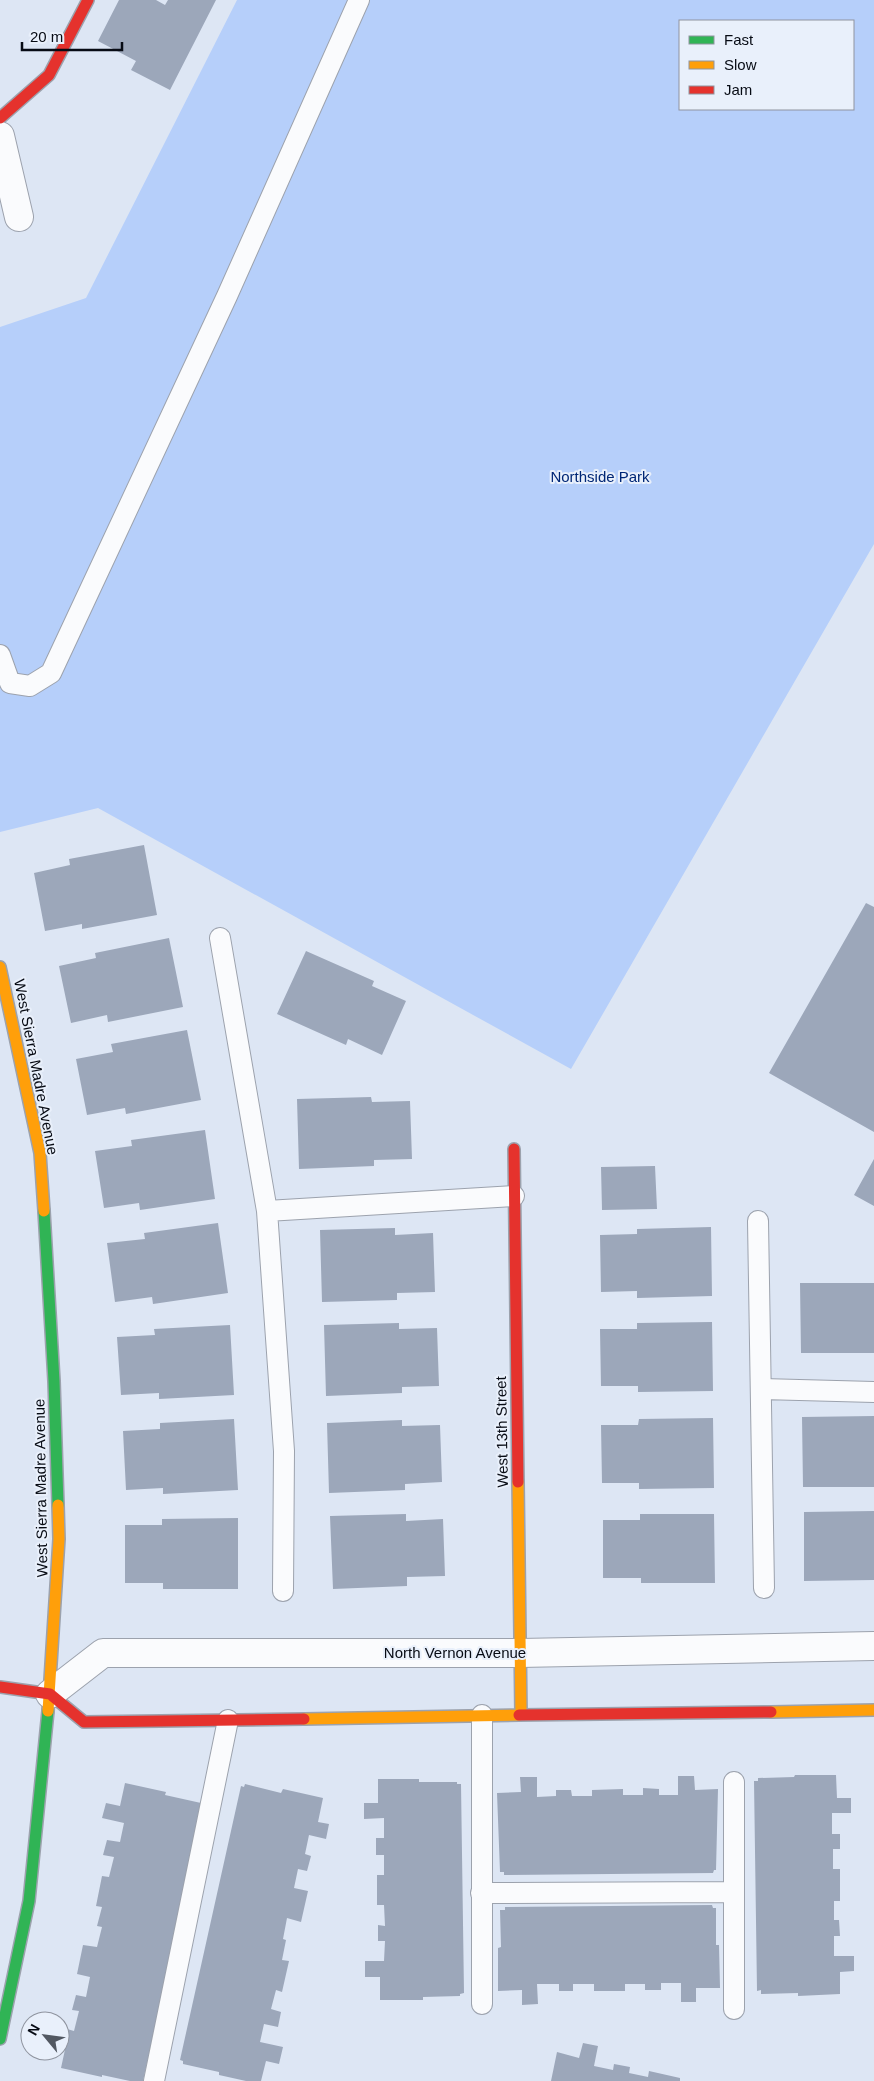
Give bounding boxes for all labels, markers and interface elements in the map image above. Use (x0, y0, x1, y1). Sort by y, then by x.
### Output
scale bar (22, 20, 122, 52)
legend (679, 20, 854, 110)
text: 20 m (30, 28, 63, 45)
text: Fast (724, 31, 754, 48)
text: Slow (724, 56, 757, 73)
text: Jam (724, 81, 752, 98)
park label: Northside Park (550, 468, 650, 485)
street label: West Sierra Madre Avenue (11, 978, 62, 1156)
street label: West 13th Street (492, 1375, 511, 1488)
street label: West Sierra Madre Avenue (30, 1399, 51, 1578)
street label: North Vernon Avenue (384, 1644, 526, 1661)
north arrow (20, 2011, 70, 2061)
text: N (24, 2021, 43, 2038)

